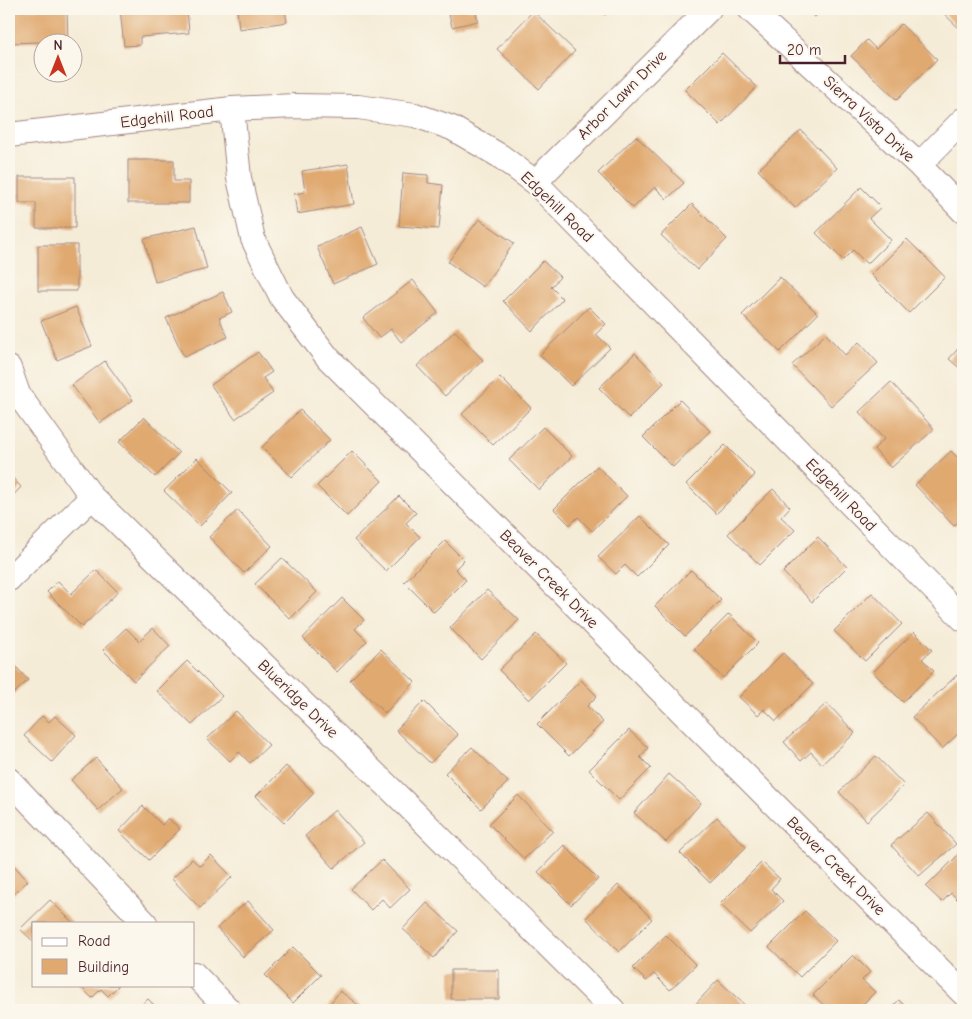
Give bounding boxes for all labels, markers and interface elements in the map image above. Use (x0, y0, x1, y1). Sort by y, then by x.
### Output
north arrow (32, 32, 82, 82)
scale bar (780, 32, 844, 64)
text: N (53, 37, 63, 54)
text: 20 m (787, 41, 821, 59)
street label: Arbor Lawn Drive (574, 47, 670, 143)
street label: Sierra Vista Drive (820, 72, 918, 166)
street label: Edgehill Road (119, 102, 215, 132)
street label: Edgehill Road (517, 168, 597, 246)
street label: Edgehill Road (802, 455, 880, 535)
street label: Beaver Creek Drive (496, 526, 602, 632)
street label: Blueridge Drive (254, 656, 342, 742)
street label: Beaver Creek Drive (783, 813, 889, 919)
legend (32, 922, 195, 986)
text: Road (78, 932, 110, 950)
text: Building (78, 958, 129, 976)

